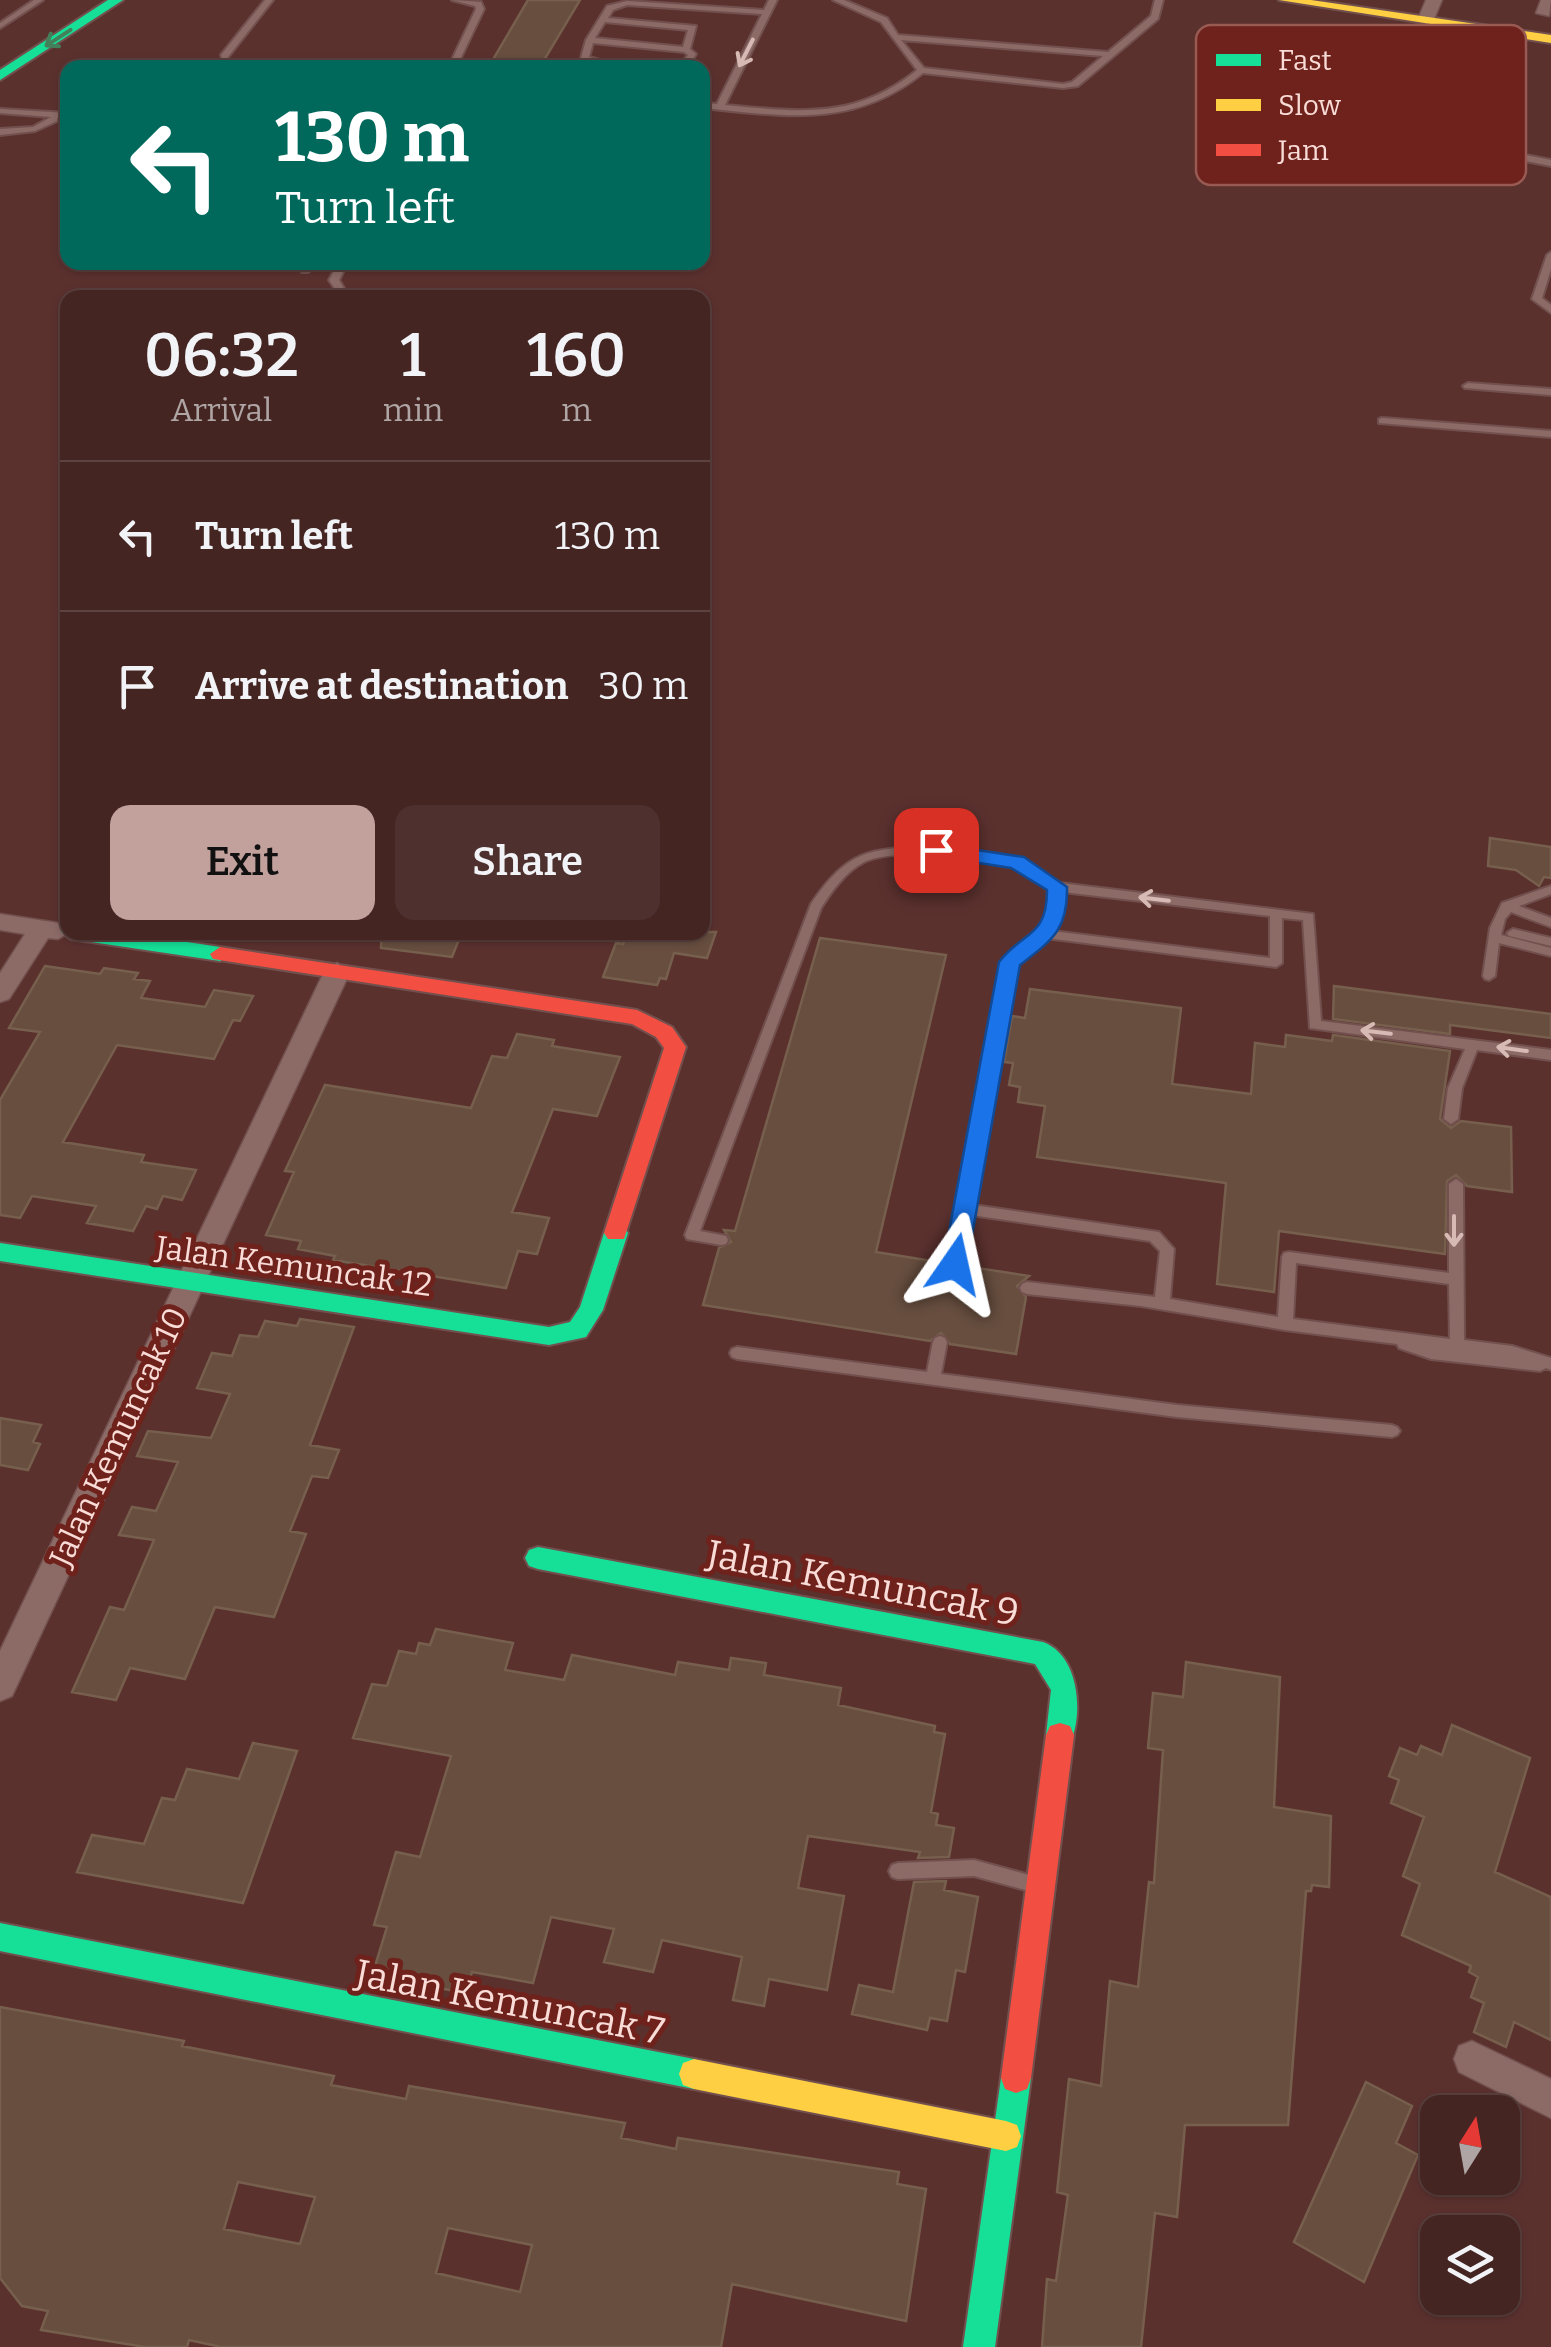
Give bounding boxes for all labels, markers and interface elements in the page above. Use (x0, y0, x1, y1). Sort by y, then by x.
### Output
legend (1196, 25, 1526, 185)
one-way arrow (44, 27, 73, 48)
one-way arrow (736, 38, 755, 68)
text: Fast (1278, 44, 1332, 77)
text: Slow (1278, 89, 1341, 122)
text: 130 m (275, 96, 469, 180)
icon: left (110, 100, 240, 230)
text: Jam (1277, 134, 1329, 167)
text: Turn left (275, 181, 455, 235)
text: 06:32 (144, 320, 299, 392)
text: 1 (400, 320, 426, 392)
text: 160 (527, 320, 626, 392)
text: Arrival (171, 391, 272, 429)
text: min (383, 391, 443, 429)
text: m (561, 391, 592, 429)
icon: left (110, 509, 165, 564)
text: Turn left (195, 513, 353, 559)
text: 130 m (555, 513, 660, 559)
icon: arrive (110, 659, 165, 714)
text: Arrive at destination (195, 663, 568, 709)
text: 30 m (598, 663, 688, 709)
button: Exit (110, 805, 375, 920)
button: Share (395, 805, 660, 920)
pin (894, 808, 979, 893)
icon: arrive (909, 823, 964, 878)
one-way arrow (1139, 889, 1171, 908)
one-way arrow (1360, 1022, 1393, 1041)
one-way arrow (1496, 1040, 1529, 1058)
position arrow (903, 1212, 1007, 1316)
one-way arrow (1444, 1214, 1464, 1247)
street label: Jalan Kemuncak 12 (153, 1228, 434, 1304)
street label: Jalan Kemuncak 10 (41, 1302, 195, 1573)
street label: Jalan Kemuncak 9 (702, 1530, 1023, 1636)
street label: Jalan Kemuncak 7 (351, 1949, 668, 2054)
north arrow (1420, 2095, 1520, 2195)
map controls (1420, 2095, 1520, 2315)
button: layers (1420, 2215, 1520, 2315)

